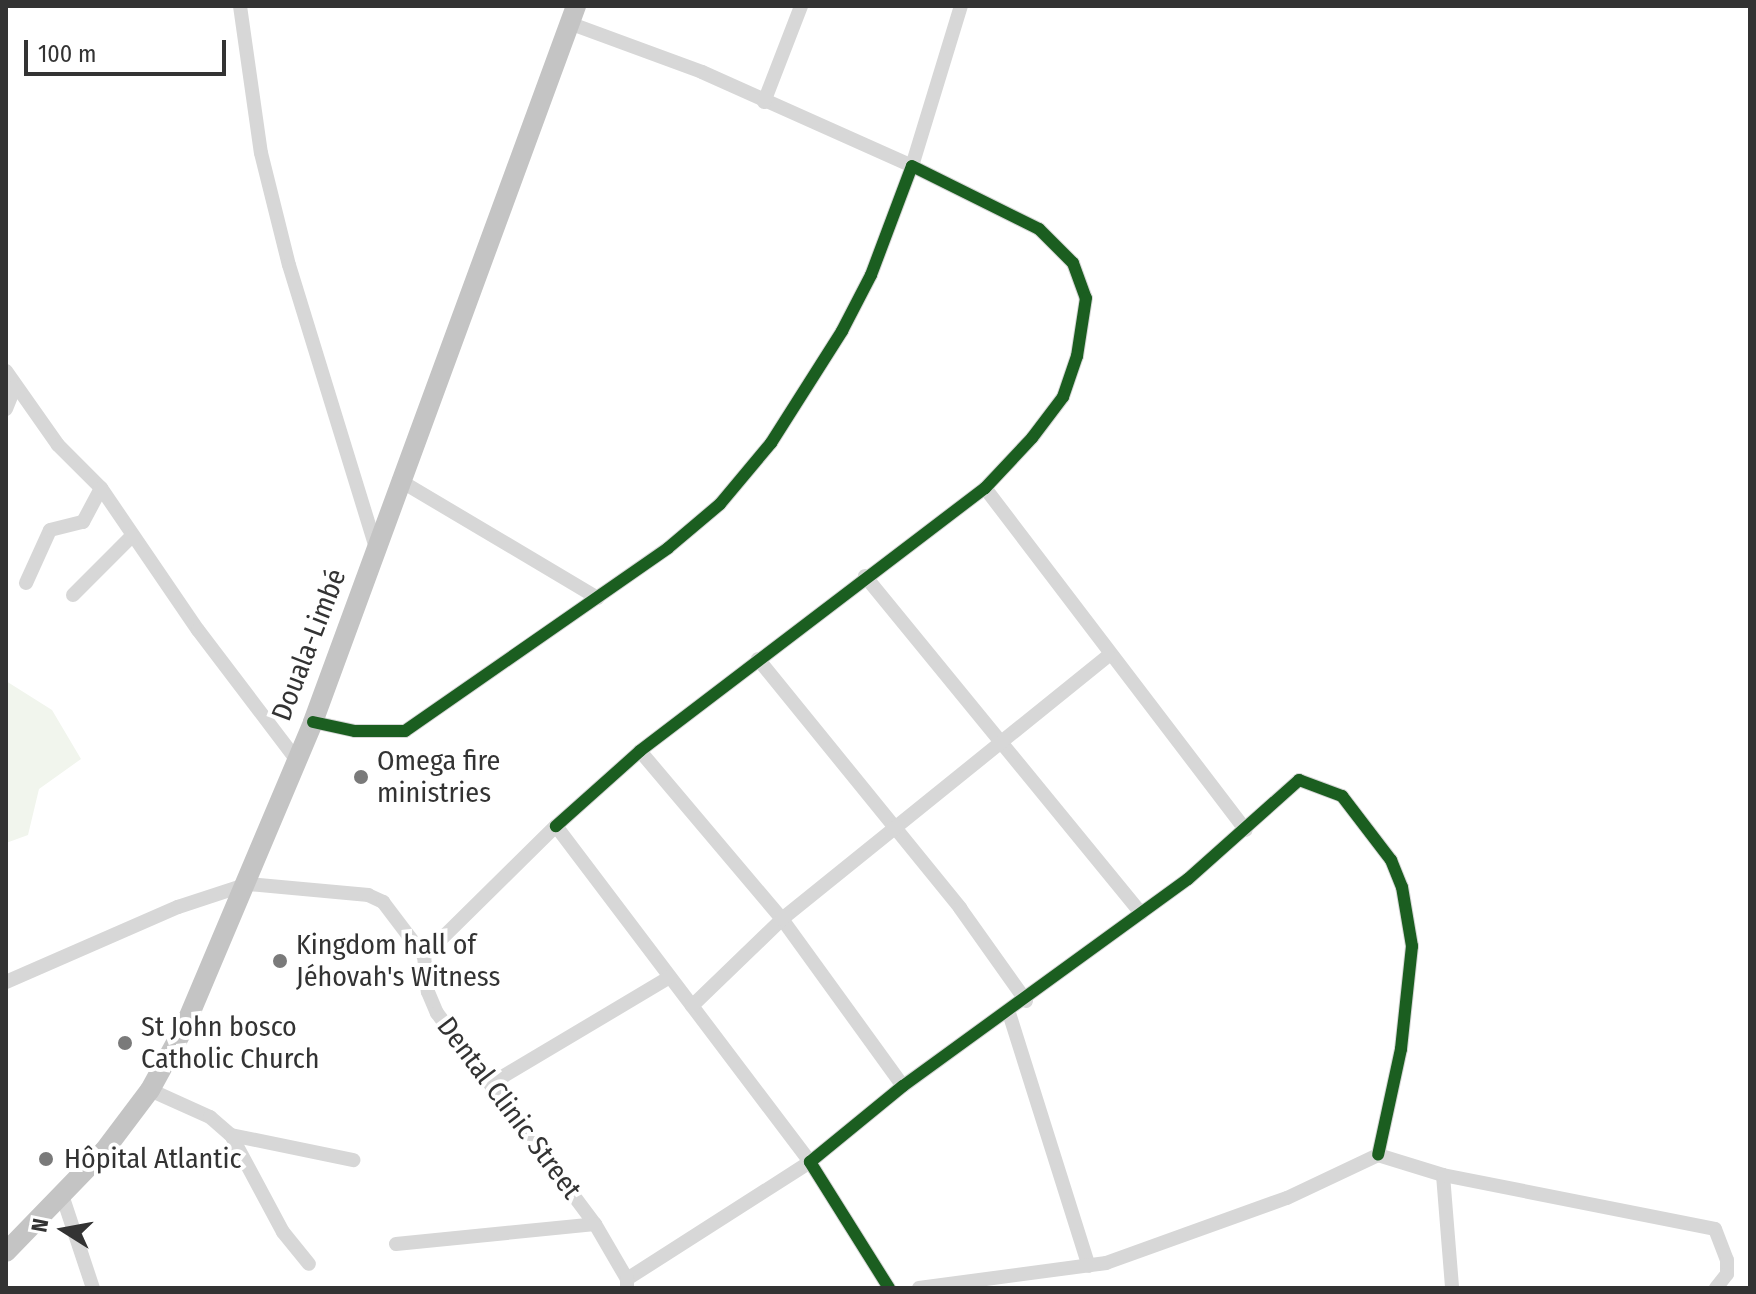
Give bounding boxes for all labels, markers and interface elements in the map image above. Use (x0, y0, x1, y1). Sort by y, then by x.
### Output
scale bar (28, 24, 230, 74)
text: 100 m (38, 40, 96, 68)
street label: Douala-Limbé (265, 564, 353, 726)
place label: Omega fire ministries (377, 744, 500, 810)
marker: Omega fire ministries (352, 768, 370, 786)
place label: Kingdom hall of Jéhovah's Witness (296, 928, 500, 994)
marker: Kingdom hall of Jéhovah's Witness (271, 952, 289, 970)
place label: St John bosco Catholic Church (141, 1010, 319, 1076)
street label: Dental Clinic Street (430, 1010, 588, 1206)
marker: St John bosco Catholic Church (116, 1034, 134, 1052)
place label: Hôpital Atlantic (64, 1142, 242, 1176)
marker: Hôpital Atlantic (35, 1148, 57, 1170)
north arrow (24, 1190, 104, 1270)
text: N (25, 1216, 54, 1234)

